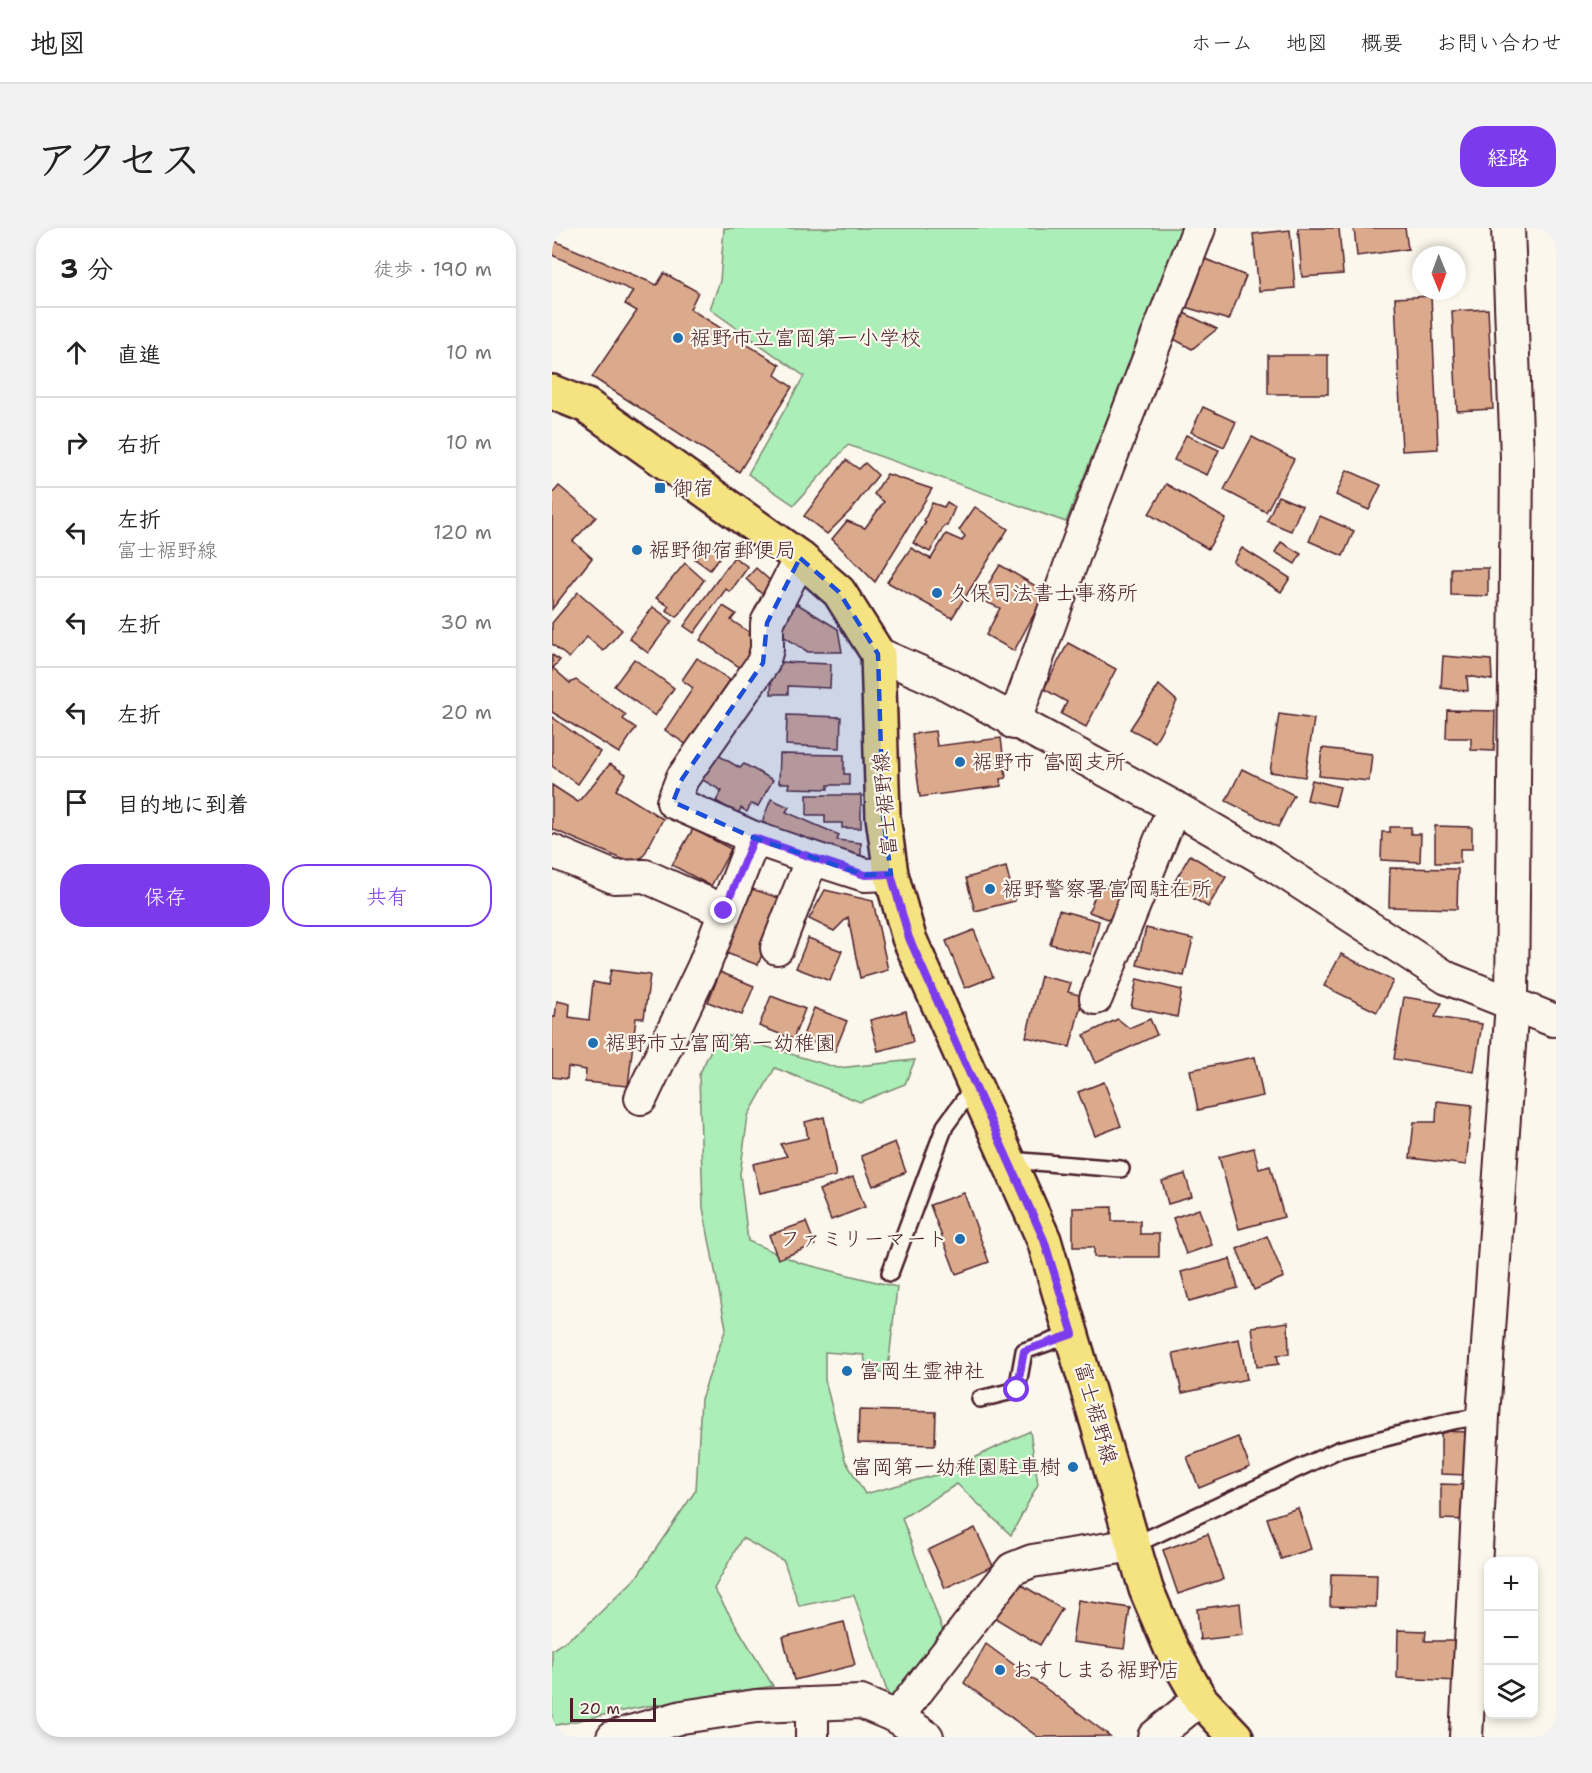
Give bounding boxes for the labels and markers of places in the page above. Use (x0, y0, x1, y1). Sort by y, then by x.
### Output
place label: 裾野市立富岡第一小学校 (690, 324, 921, 352)
marker: 裾野市立富岡第一小学校 (671, 331, 685, 345)
place label: 御宿 (672, 474, 714, 502)
marker: 御宿 (653, 481, 667, 495)
place label: 裾野御宿郵便局 (649, 536, 796, 564)
marker: 裾野御宿郵便局 (630, 543, 644, 557)
place label: 久保司法書士事務所 (949, 579, 1138, 607)
marker: 久保司法書士事務所 (930, 586, 944, 600)
place label: 裾野市 富岡支所 (972, 748, 1126, 776)
marker: 裾野市 富岡支所 (953, 755, 967, 769)
place label: 裾野警察署富岡駐在所 (1002, 875, 1212, 903)
marker: 裾野警察署富岡駐在所 (983, 882, 997, 896)
place label: 裾野市立富岡第一幼稚園 (605, 1029, 836, 1057)
marker: 裾野市立富岡第一幼稚園 (586, 1036, 600, 1050)
place label: ファミリーマート (780, 1225, 948, 1253)
marker: ファミリーマート (953, 1232, 967, 1246)
place label: 富岡生霊神社 (859, 1357, 985, 1385)
marker: 富岡生霊神社 (840, 1364, 854, 1378)
place label: 富岡第一幼稚園駐車樹 (851, 1453, 1061, 1481)
marker: 富岡第一幼稚園駐車樹 (1066, 1460, 1080, 1474)
place label: おすしまる裾野店 (1012, 1656, 1180, 1684)
marker: おすしまる裾野店 (993, 1663, 1007, 1677)

